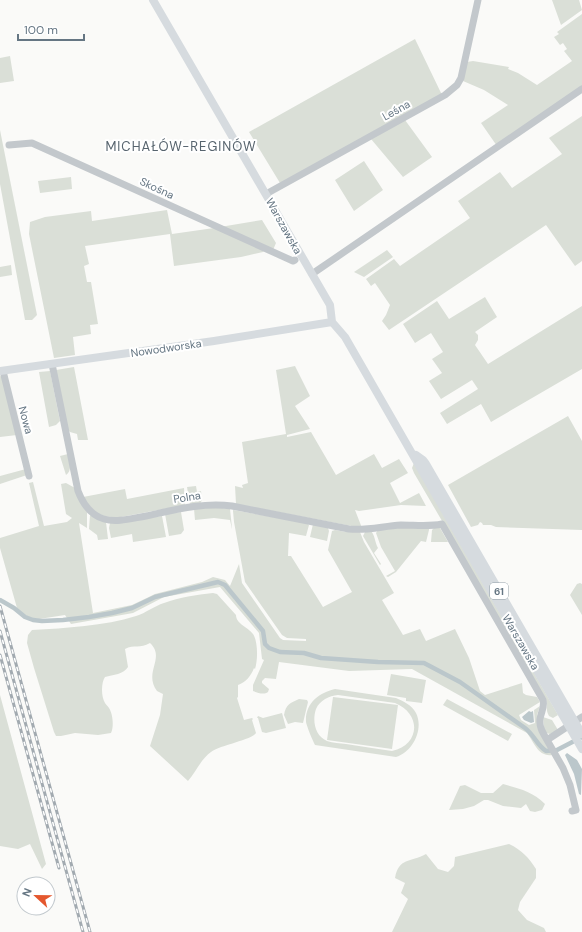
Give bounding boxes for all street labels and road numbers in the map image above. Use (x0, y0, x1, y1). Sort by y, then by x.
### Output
street label: Leśna (380, 97, 412, 123)
street label: Skośna (138, 174, 176, 202)
street label: Warszawska (263, 195, 305, 257)
street label: Nowodworska (130, 336, 202, 360)
street label: Nowa (16, 405, 36, 435)
street label: Polna (172, 488, 202, 506)
road number: 61 (490, 583, 508, 599)
street label: Warszawska (499, 612, 543, 672)

